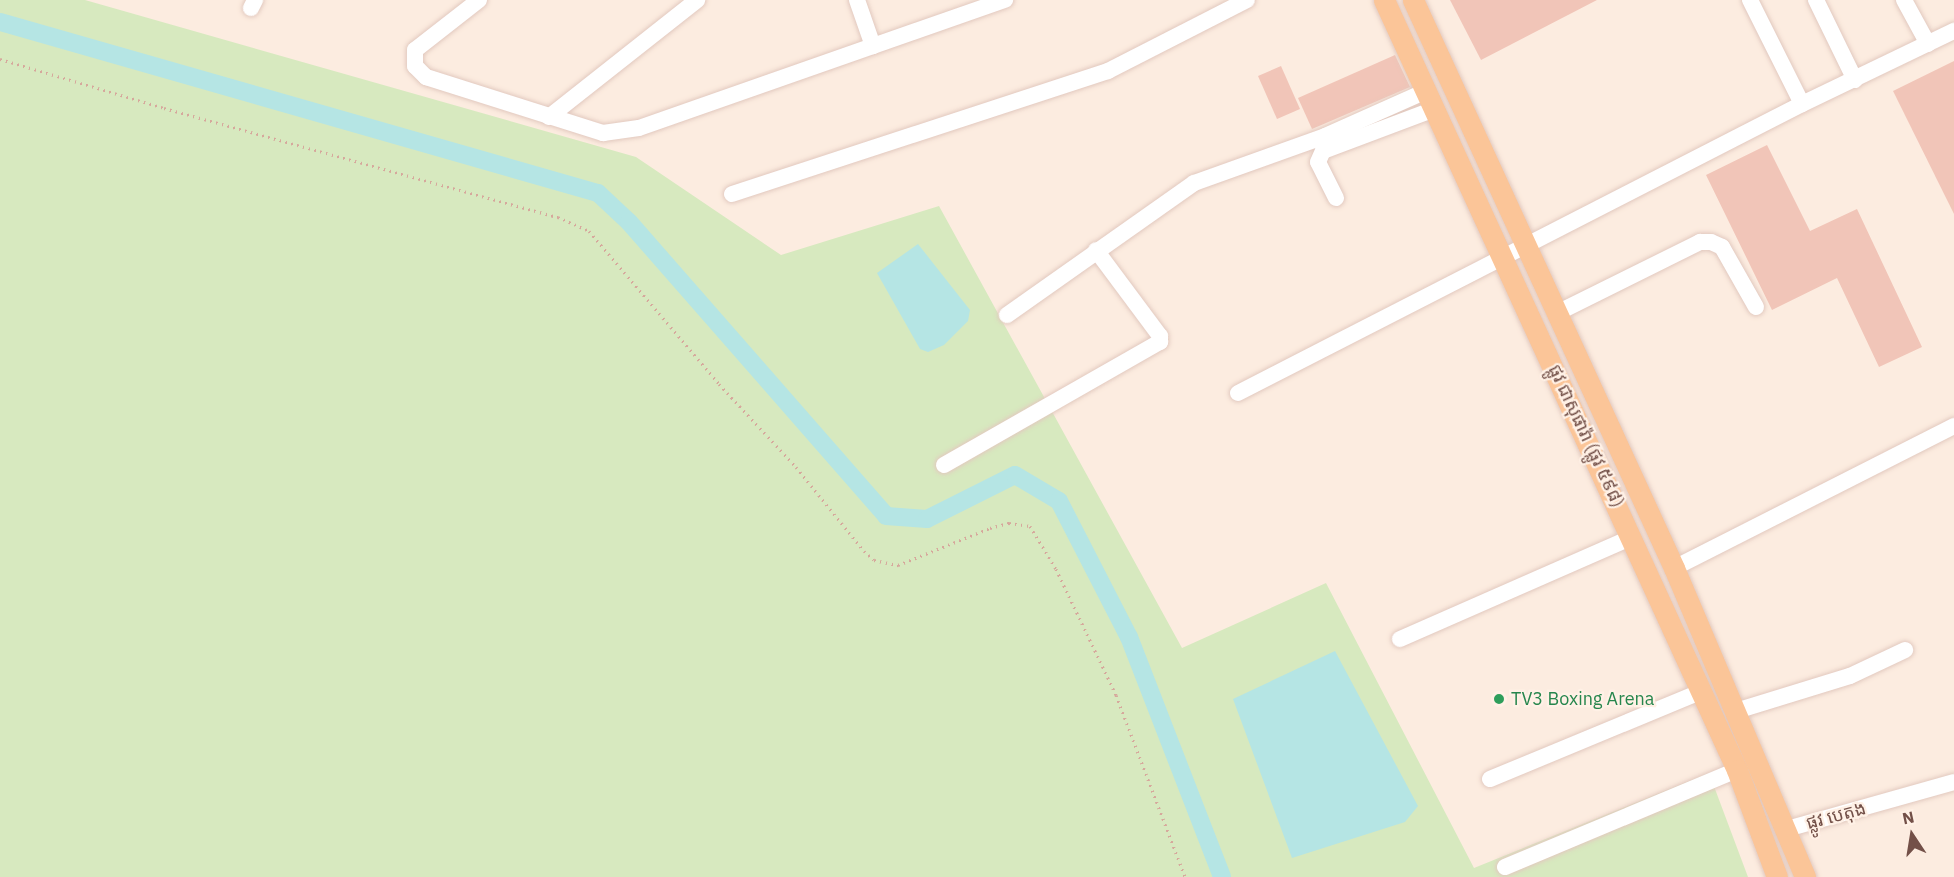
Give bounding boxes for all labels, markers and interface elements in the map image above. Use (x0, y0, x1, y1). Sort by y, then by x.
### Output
street label: ផ្លូវ ជាសុផារ៉ា (ផ្លូវ ៥៩៨) (1544, 361, 1628, 511)
place label: TV3 Boxing Arena (1511, 688, 1654, 710)
marker: TV3 Boxing Arena (1492, 692, 1506, 706)
street label: ផ្លូវ បេតុង (1804, 798, 1868, 834)
north arrow (1882, 805, 1942, 865)
text: N (1901, 806, 1916, 828)

